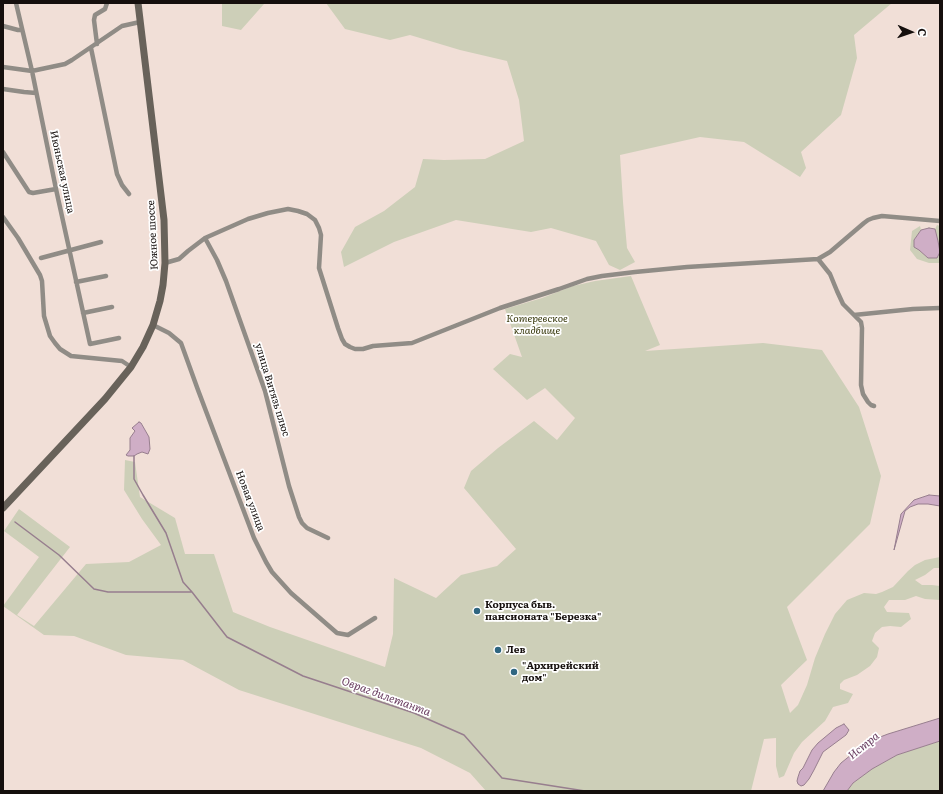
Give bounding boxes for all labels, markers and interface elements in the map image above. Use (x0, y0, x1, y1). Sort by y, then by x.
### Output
north arrow (891, 12, 931, 52)
text: С (915, 28, 931, 37)
street label: Июньская улица (47, 129, 77, 215)
street label: Южное шоссе (145, 200, 161, 270)
park label: Котеревское кладбище (506, 313, 568, 336)
street label: улица Витязь плюс (252, 342, 292, 438)
street label: Новая улица (233, 469, 267, 533)
place label: Корпуса быв. пансионата "Березка" (485, 599, 601, 622)
marker: Корпуса быв. пансионата "Березка" (472, 606, 482, 616)
place label: Лев (506, 644, 526, 656)
marker: Лев (493, 645, 503, 655)
place label: "Архирейский дом" (522, 660, 599, 684)
marker: "Архирейский дом" (509, 667, 519, 677)
water label: Овраг дилетанта (340, 675, 432, 719)
water label: Истра (846, 730, 882, 762)

